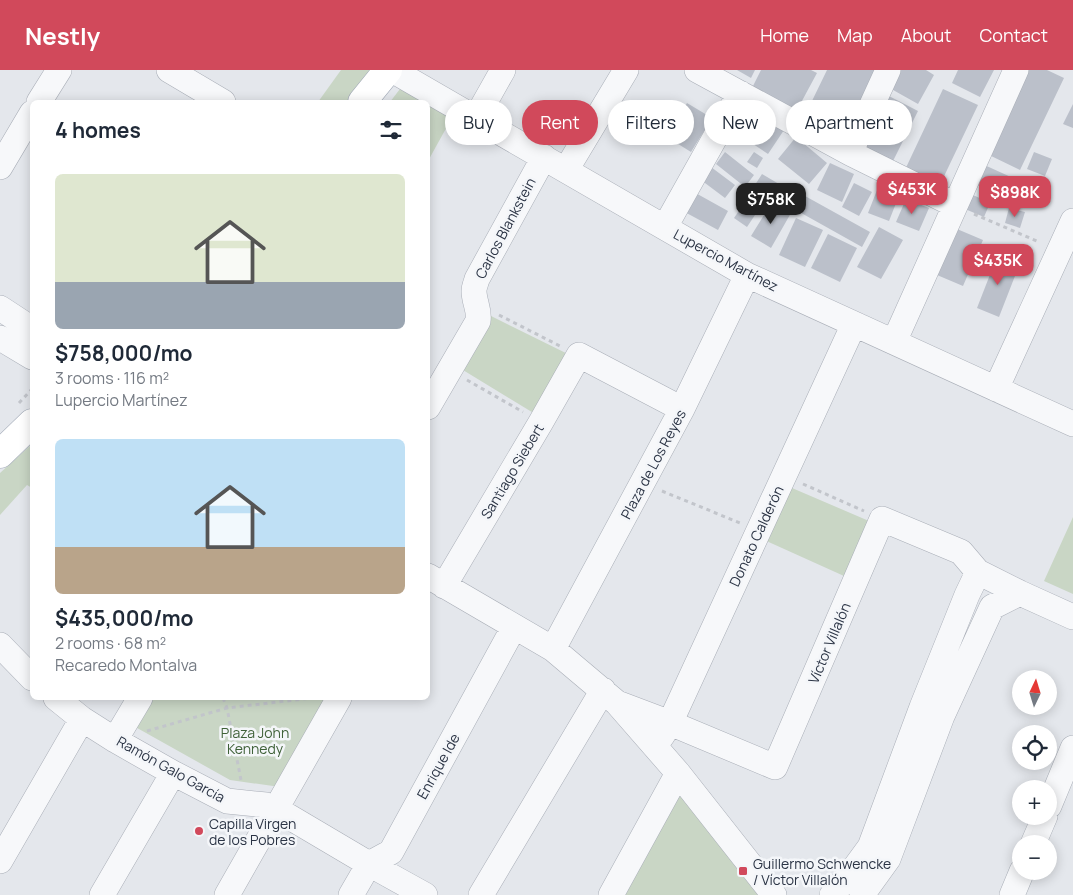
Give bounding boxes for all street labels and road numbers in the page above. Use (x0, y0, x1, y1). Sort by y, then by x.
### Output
street label: Carlos Blankstein (470, 174, 540, 282)
street label: Lupercio Martínez (670, 224, 782, 296)
street label: Plaza de Los Reyes (616, 406, 690, 522)
street label: Santiago Siebert (476, 420, 548, 522)
street label: Donato Calderón (724, 482, 788, 590)
street label: Víctor Villalón (803, 600, 855, 686)
street label: Enrique Ide (412, 730, 464, 802)
street label: Ramón Galo García (113, 731, 229, 807)

